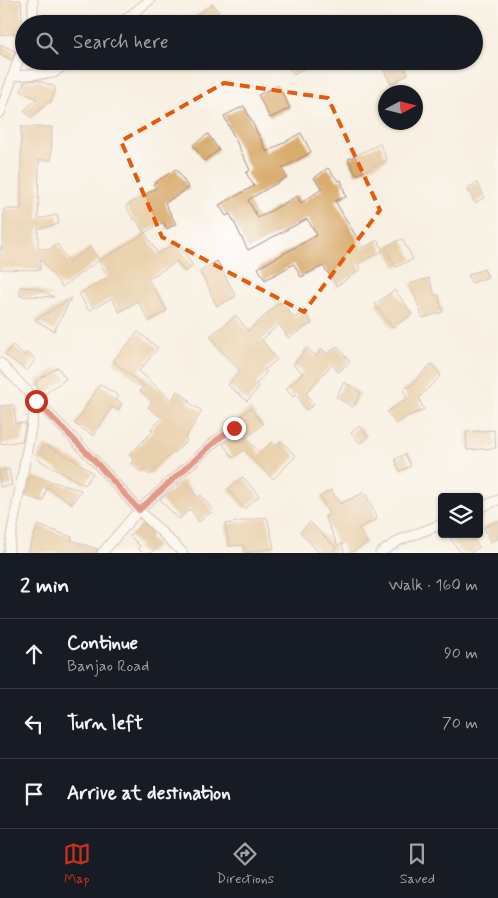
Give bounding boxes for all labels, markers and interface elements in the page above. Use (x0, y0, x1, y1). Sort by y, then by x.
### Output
search box (15, 15, 483, 70)
icon: search (33, 29, 61, 57)
text: Search here (73, 30, 169, 55)
north arrow (378, 85, 423, 130)
route start (25, 390, 48, 413)
route end (223, 417, 246, 440)
map controls (438, 493, 483, 538)
button: layers (438, 493, 483, 538)
text: 2 min (20, 572, 69, 600)
text: Walk · 160 m (388, 575, 478, 596)
text: Continue (67, 631, 138, 656)
icon: ahead (20, 640, 48, 668)
text: 90 m (444, 643, 478, 664)
text: Banjao Road (67, 656, 149, 677)
icon: left (20, 710, 48, 738)
text: Turn left (67, 711, 143, 736)
text: 70 m (442, 713, 478, 734)
icon: arrive (20, 780, 48, 808)
text: Arrive at destination (67, 781, 231, 806)
tab: Map (63, 840, 91, 888)
tab: Directions (217, 840, 274, 888)
tab: Saved (400, 840, 435, 888)

